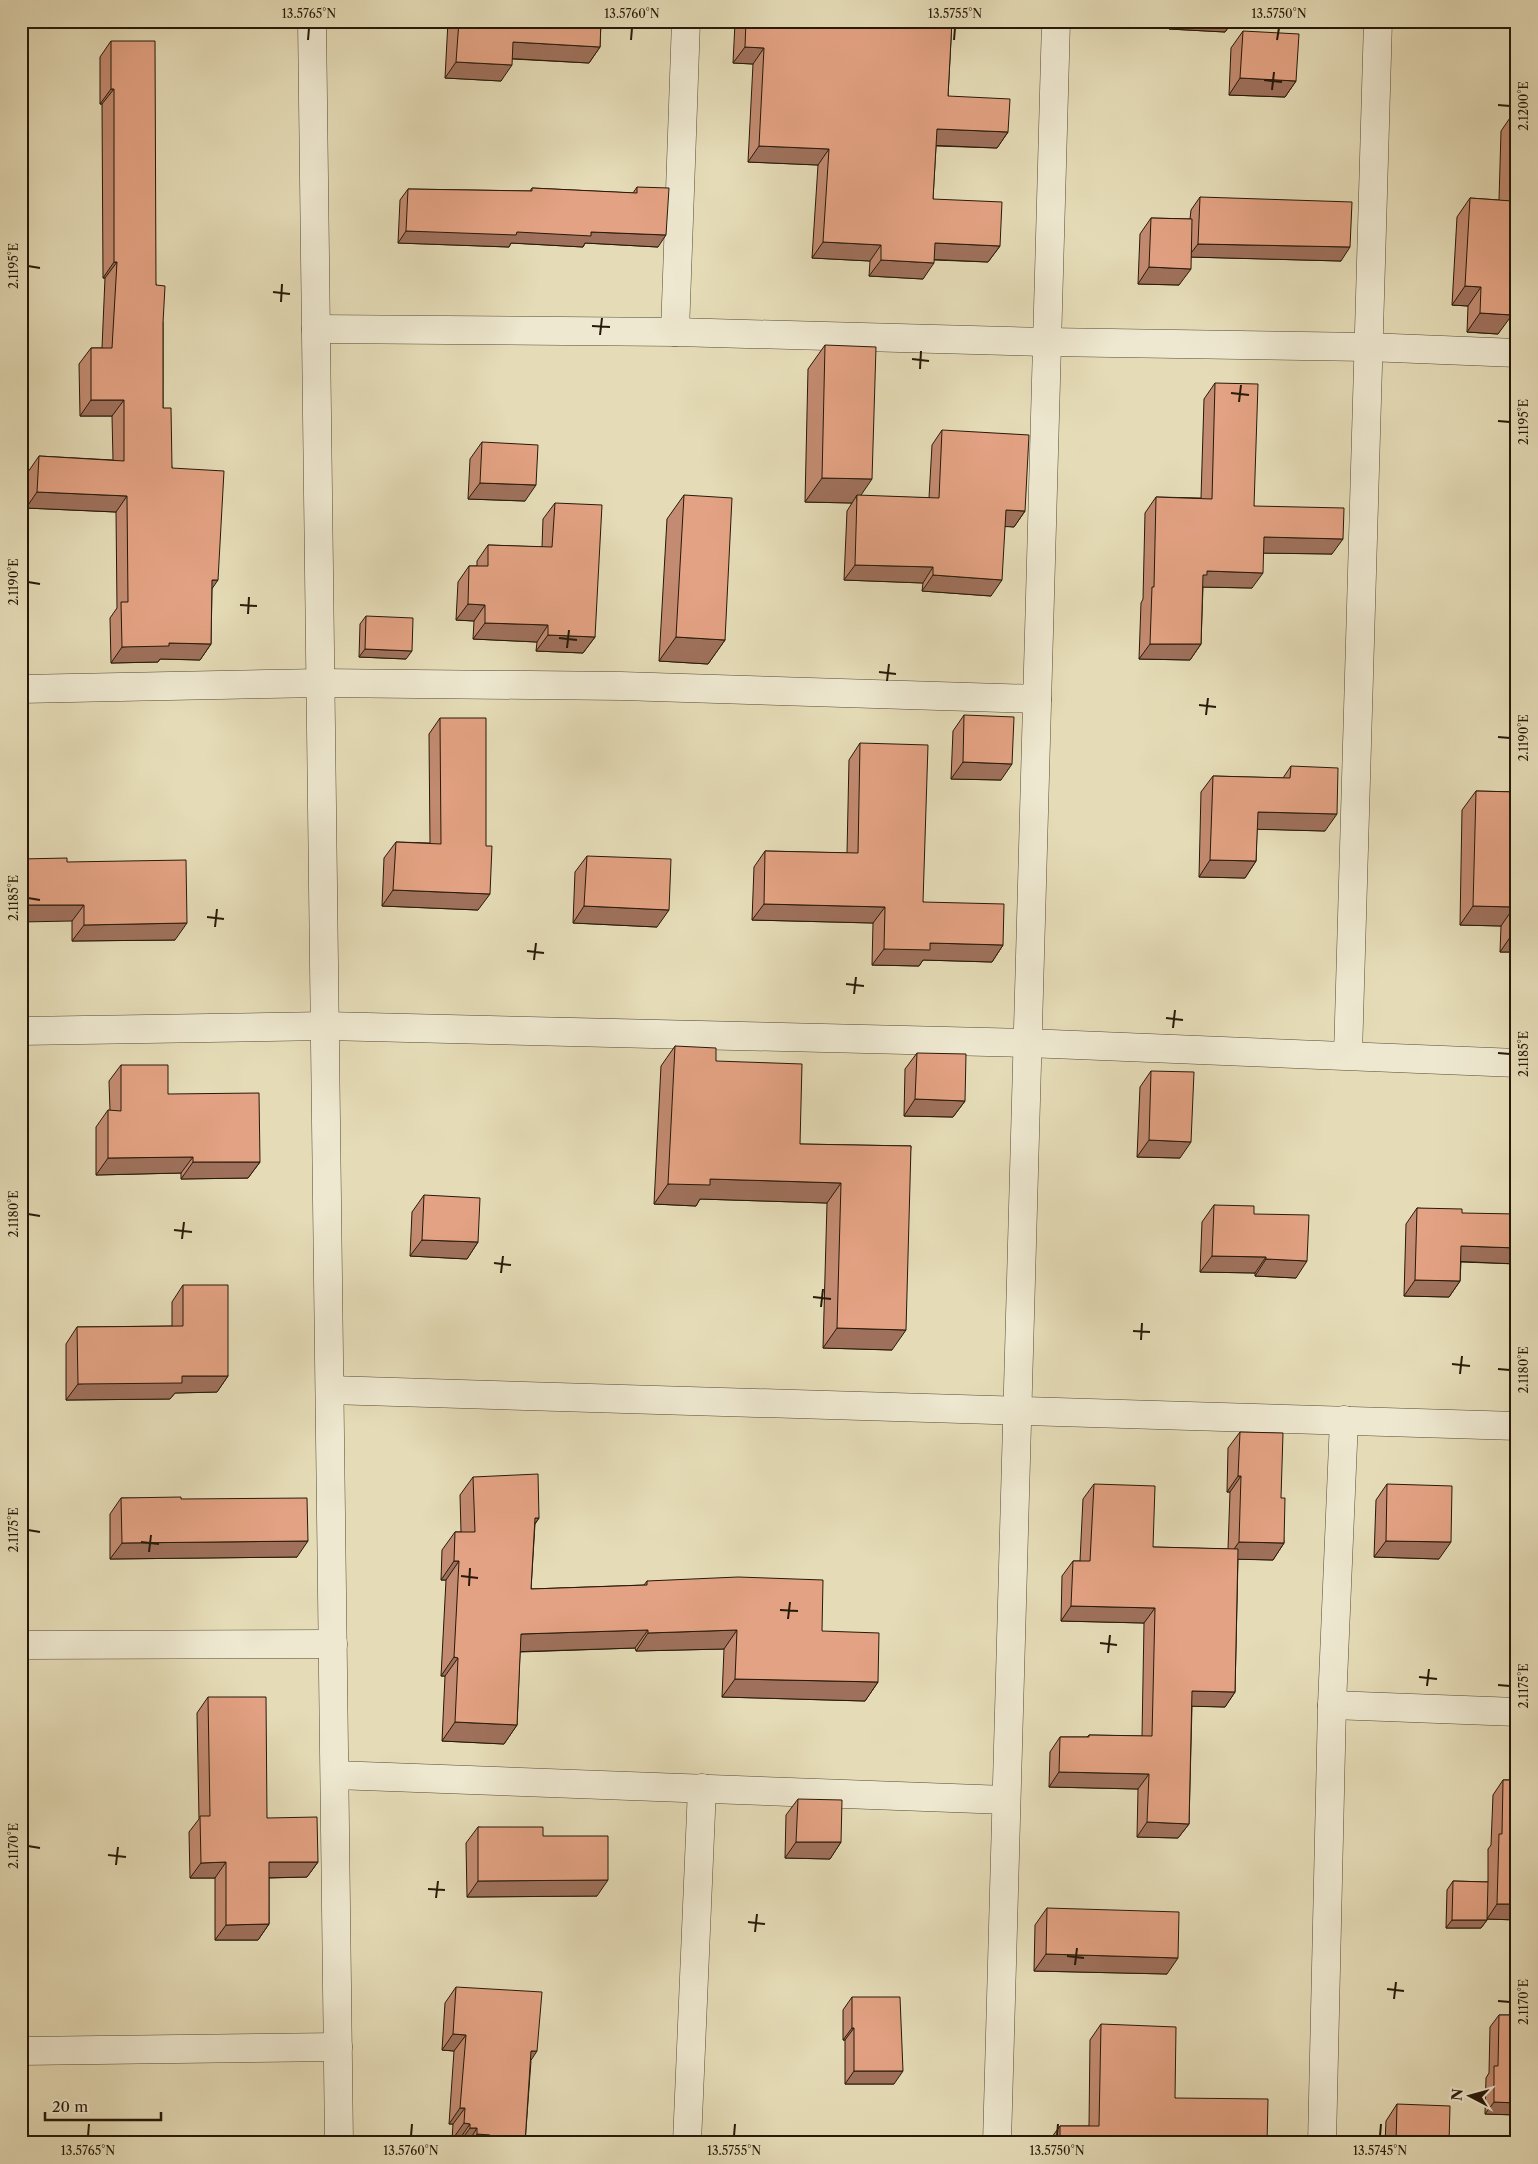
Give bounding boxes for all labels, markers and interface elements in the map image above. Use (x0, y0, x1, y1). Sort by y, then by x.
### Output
text: 13.5765°N (282, 6, 336, 21)
text: 13.5760°N (604, 6, 660, 21)
text: 13.5755°N (928, 6, 982, 21)
text: 13.5750°N (1251, 6, 1307, 21)
text: 2.1200°E (1516, 81, 1531, 131)
text: 2.1195°E (6, 243, 21, 289)
text: 2.1195°E (1516, 399, 1531, 445)
text: 2.1190°E (6, 558, 21, 606)
text: 2.1190°E (1516, 714, 1531, 762)
text: 2.1185°E (6, 875, 21, 921)
text: 2.1185°E (1516, 1031, 1531, 1077)
text: 2.1180°E (6, 1190, 21, 1238)
text: 2.1180°E (1516, 1346, 1531, 1394)
text: 2.1175°E (6, 1508, 21, 1552)
text: 2.1175°E (1516, 1664, 1531, 1708)
text: 2.1170°E (6, 1823, 21, 1869)
text: 2.1170°E (1516, 1979, 1531, 2025)
north arrow (1446, 2072, 1496, 2122)
text: N (1447, 2088, 1467, 2102)
scale bar (45, 2089, 161, 2121)
text: 20 m (52, 2097, 88, 2116)
text: 13.5765°N (61, 2143, 115, 2158)
text: 13.5760°N (383, 2143, 439, 2158)
text: 13.5755°N (707, 2143, 761, 2158)
text: 13.5750°N (1029, 2143, 1085, 2158)
text: 13.5745°N (1353, 2143, 1407, 2158)

